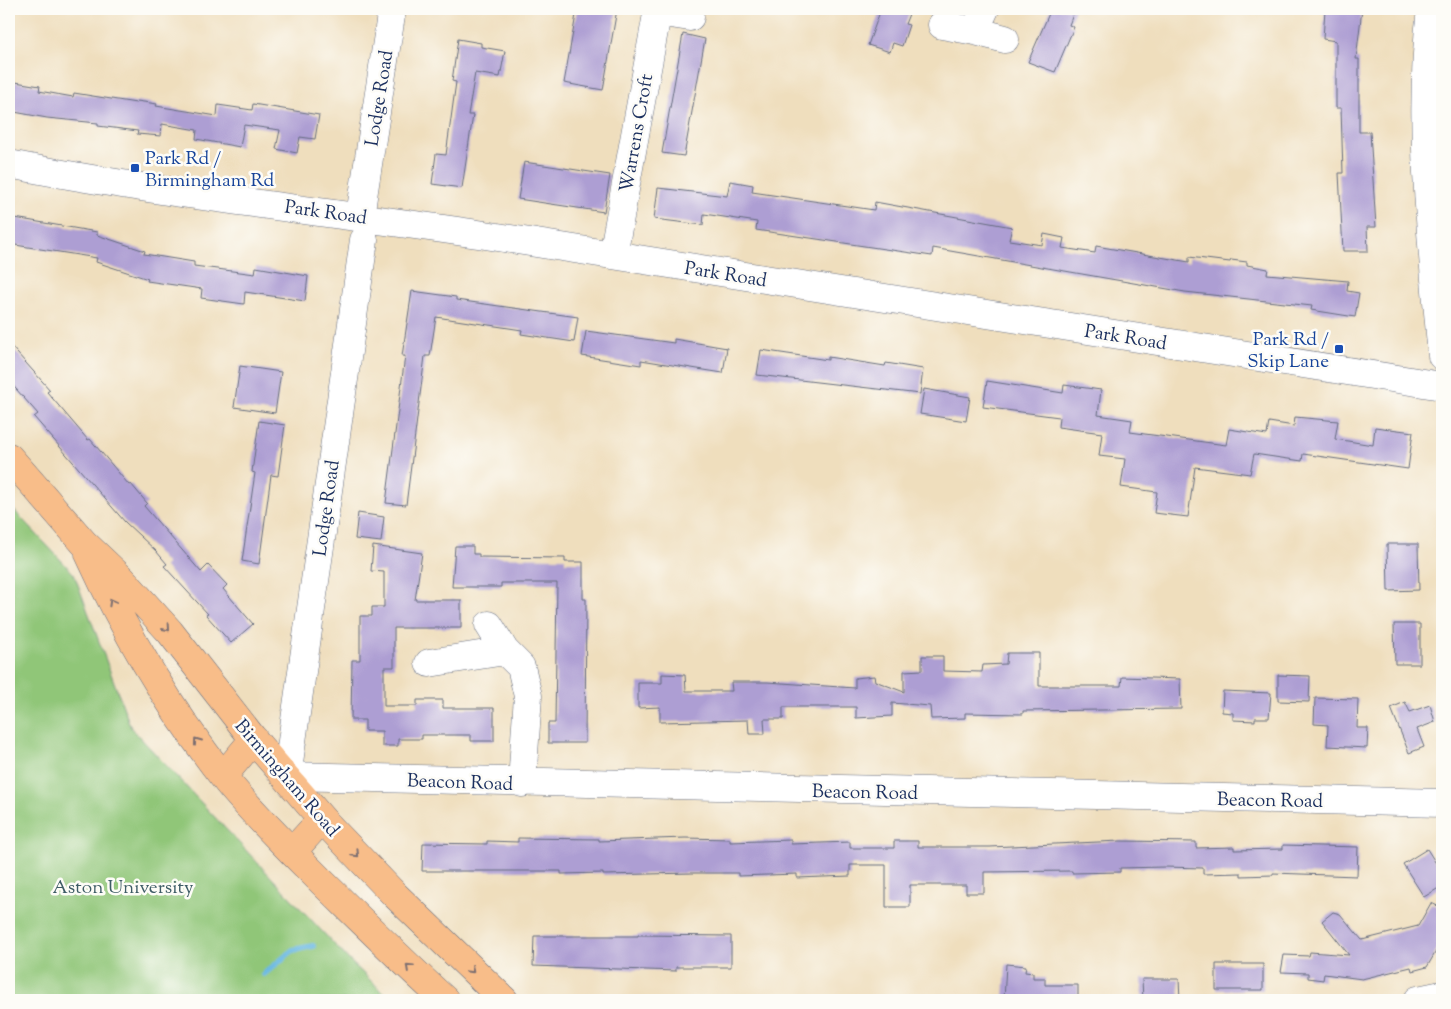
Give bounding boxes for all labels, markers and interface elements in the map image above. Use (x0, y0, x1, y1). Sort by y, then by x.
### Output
street label: Lodge Road (360, 48, 401, 148)
street label: Warrens Croft (614, 72, 661, 195)
place label: Park Rd / Birmingham Rd (145, 146, 275, 195)
marker: Park Rd / Birmingham Rd (129, 162, 141, 174)
street label: Park Road (283, 194, 369, 233)
street label: Park Road (682, 256, 769, 295)
street label: Park Road (1082, 319, 1169, 358)
place label: Park Rd / Skip Lane (1247, 327, 1329, 376)
marker: Park Rd / Skip Lane (1333, 343, 1345, 355)
street label: Lodge Road (307, 458, 348, 558)
one-way arrow (109, 599, 119, 608)
one-way arrow (161, 623, 170, 632)
street label: Birmingham Road (227, 714, 345, 844)
one-way arrow (194, 738, 202, 747)
street label: Beacon Road (406, 768, 514, 799)
street label: Beacon Road (812, 779, 919, 808)
street label: Beacon Road (1217, 787, 1324, 816)
one-way arrow (350, 849, 359, 858)
park label: Aston University (52, 875, 194, 902)
one-way arrow (405, 964, 414, 973)
one-way arrow (465, 964, 474, 973)

